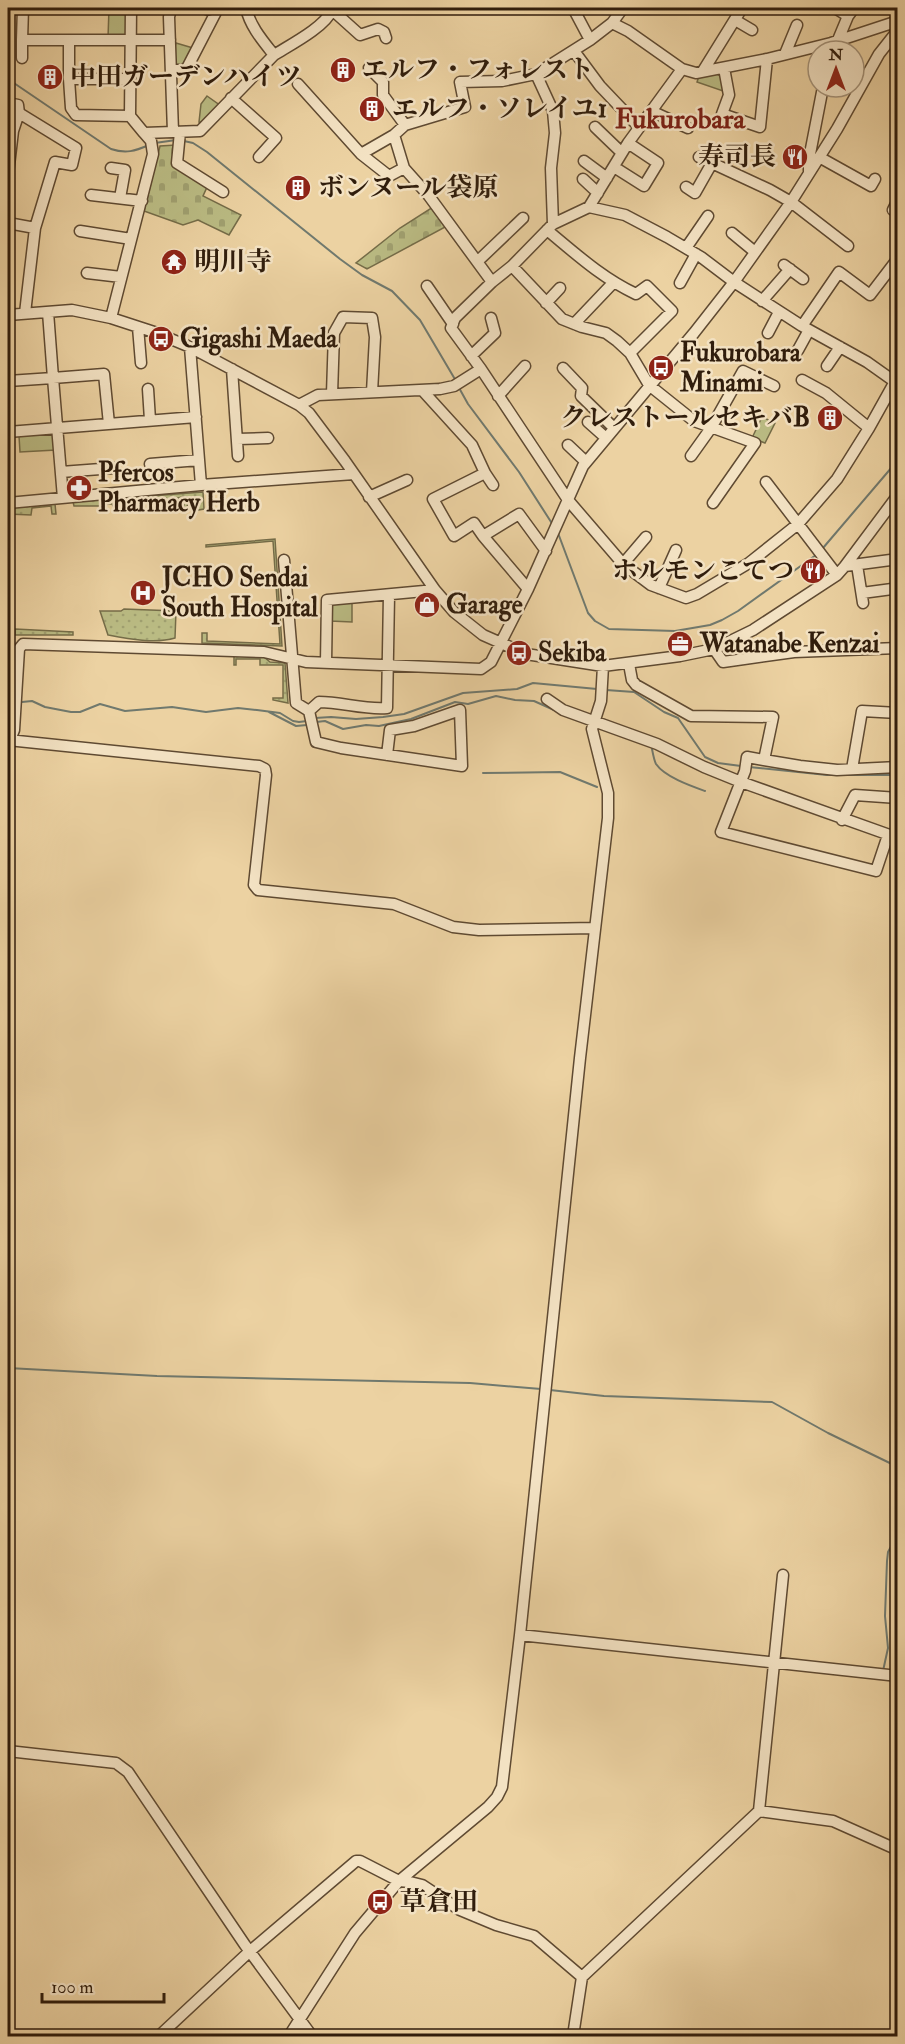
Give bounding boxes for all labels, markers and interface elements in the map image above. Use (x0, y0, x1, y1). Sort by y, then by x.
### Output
north arrow (806, 39, 866, 99)
text: N (828, 45, 844, 65)
place label: エルフ・フォレスト (362, 54, 594, 86)
building icon: エルフ・フォレスト (328, 55, 358, 85)
place label: 中田ガーデンハイツ (70, 61, 302, 93)
building icon: 中田ガーデンハイツ (35, 62, 65, 92)
place label: エルフ・ソレイユ1 (392, 93, 607, 125)
building icon: エルフ・ソレイユ1 (357, 94, 387, 124)
district label: Fukurobara (615, 102, 747, 137)
place label: 寿司長 (698, 141, 776, 173)
restaurant icon: 寿司長 (780, 142, 810, 172)
place label: ボンヌール袋原 (318, 172, 498, 204)
building icon: ボンヌール袋原 (283, 173, 313, 203)
place label: 明川寺 (194, 246, 272, 278)
temple icon: 明川寺 (159, 247, 189, 277)
place label: Gigashi Maeda (180, 323, 338, 356)
bus stop icon: Gigashi Maeda (146, 324, 176, 354)
place label: Fukurobara Minami (679, 337, 802, 399)
bus stop icon: Fukurobara Minami (646, 353, 676, 383)
place label: クレストールセキバB (560, 402, 810, 434)
building icon: クレストールセキバB (815, 403, 845, 433)
place label: Pfercos Pharmacy Herb (98, 457, 260, 520)
pharmacy icon: Pfercos Pharmacy Herb (64, 473, 94, 503)
place label: ホルモンこてつ (612, 555, 794, 587)
restaurant icon: ホルモンこてつ (798, 556, 828, 586)
place label: JCHO Sendai South Hospital (160, 562, 318, 625)
hospital icon: JCHO Sendai South Hospital (128, 578, 158, 608)
place label: Garage (446, 589, 523, 622)
shop icon: Garage (412, 590, 442, 620)
place label: Watanabe Kenzai (699, 628, 880, 660)
office icon: Watanabe Kenzai (665, 629, 695, 659)
place label: Sekiba (538, 637, 607, 669)
bus stop icon: Sekiba (504, 638, 534, 668)
place label: 草倉田 (400, 1886, 478, 1918)
bus stop icon: 草倉田 (365, 1887, 395, 1917)
scale bar (42, 1966, 164, 2004)
text: 100 m (51, 1976, 94, 1999)

